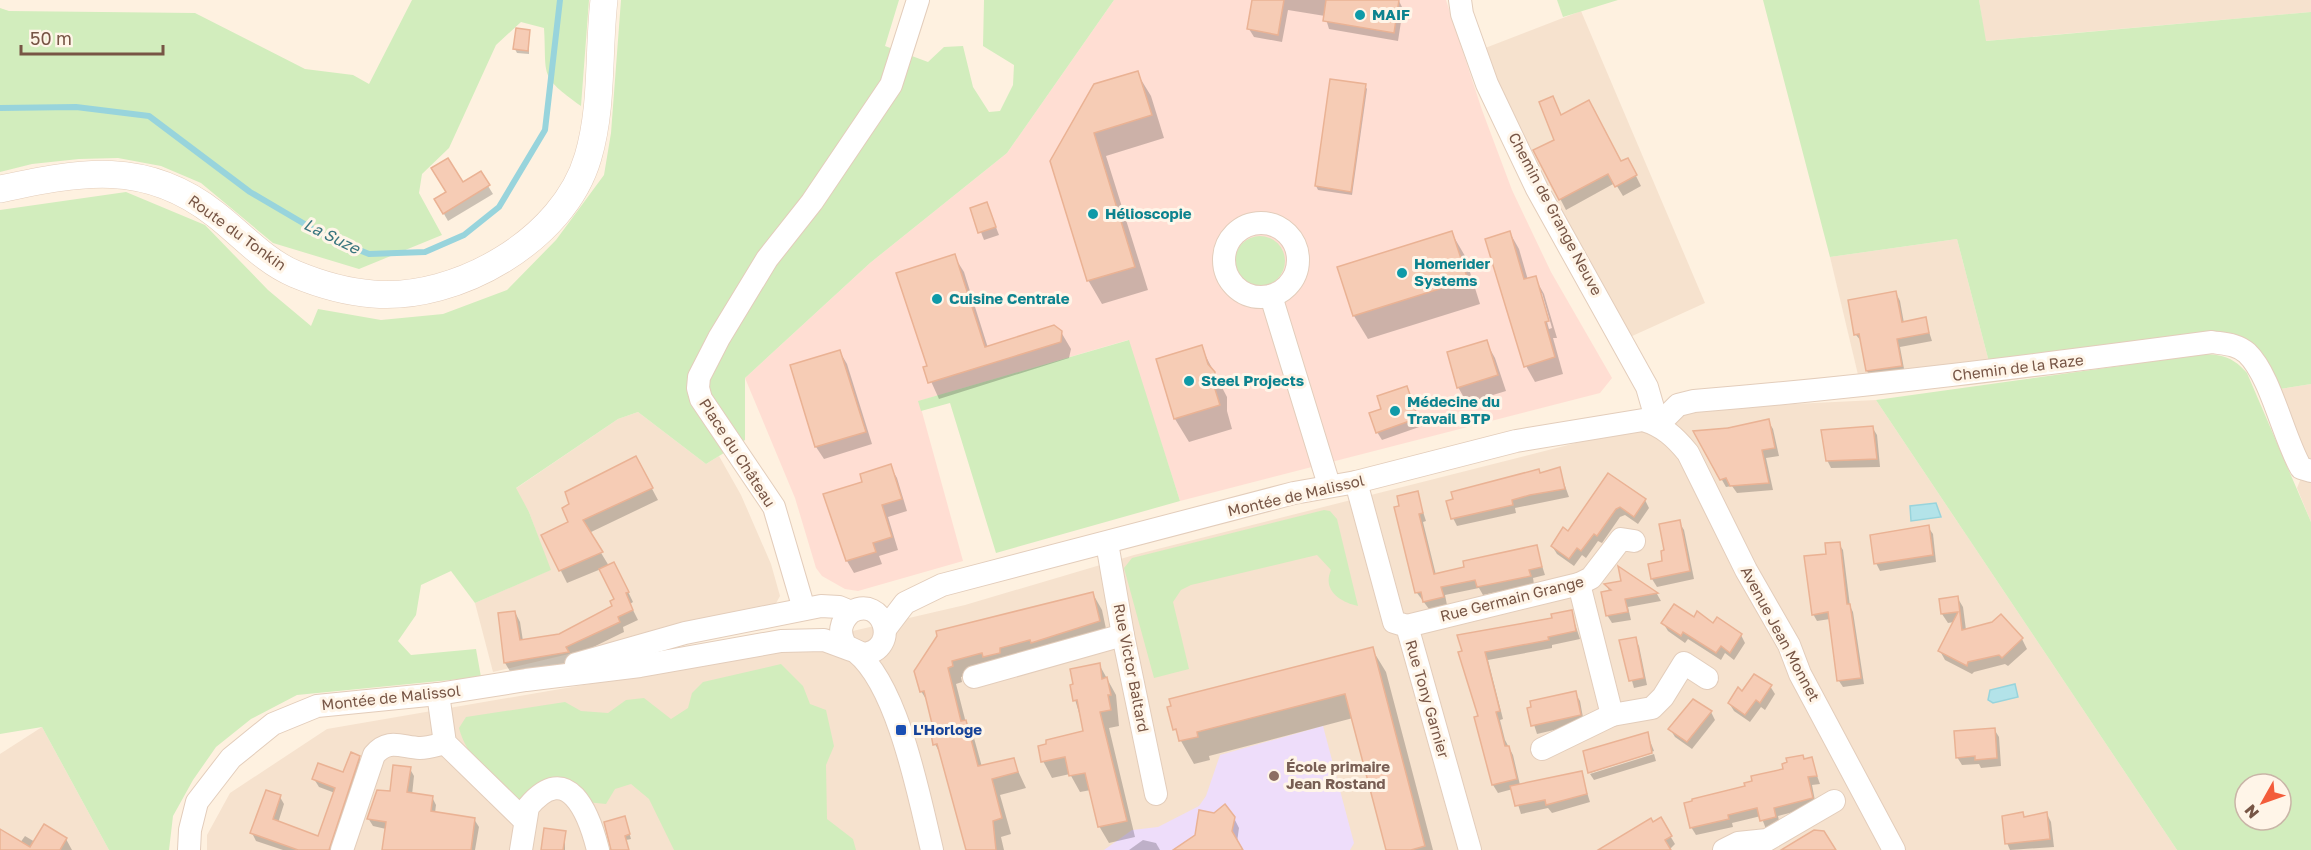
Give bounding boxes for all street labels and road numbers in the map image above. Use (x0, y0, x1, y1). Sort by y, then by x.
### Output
street label: Chemin de Grange Neuve (1505, 129, 1607, 298)
street label: Route du Tonkin (185, 191, 290, 274)
street label: Chemin de la Raze (1951, 350, 2085, 384)
street label: Place du Château (696, 395, 780, 510)
street label: Montée de Malissol (1226, 470, 1366, 520)
street label: Avenue Jean Monnet (1738, 563, 1824, 704)
street label: Rue Germain Grange (1438, 571, 1586, 625)
street label: Rue Victor Baltard (1111, 602, 1153, 734)
street label: Rue Tony Garnier (1402, 638, 1453, 760)
street label: Montée de Malissol (320, 681, 461, 713)

